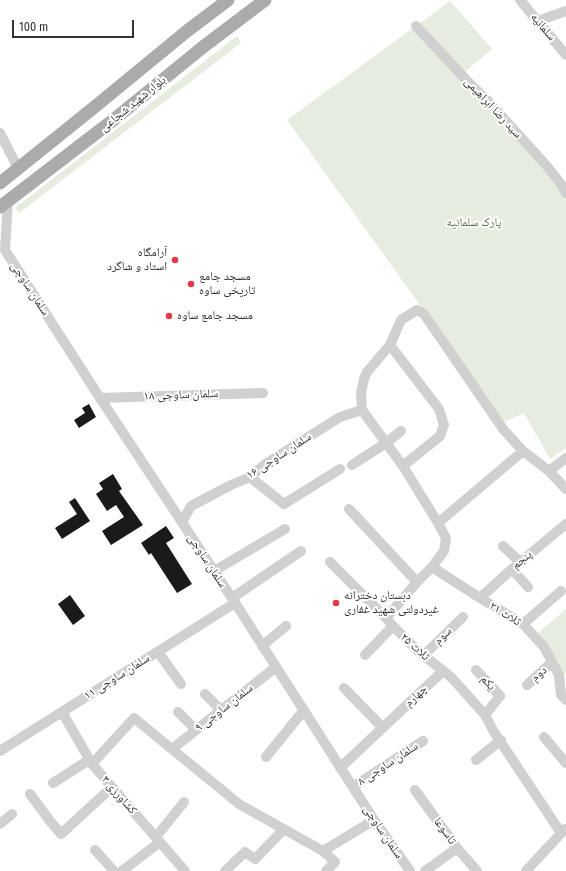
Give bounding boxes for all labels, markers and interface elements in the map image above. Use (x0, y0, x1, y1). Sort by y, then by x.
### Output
street label: سلمانیه (527, 10, 559, 44)
scale bar (14, 12, 136, 38)
text: 100 m (19, 20, 48, 34)
street label: بلوار شهید شجاعی (97, 73, 169, 135)
street label: سید رضا ابراهیمی (461, 75, 525, 141)
park label: پارک سلمانیه (446, 216, 502, 230)
place label: آرامگاه استاد و شاگرد (107, 246, 167, 274)
marker: آرامگاه استاد و شاگرد (170, 255, 180, 265)
street label: سلمان ساوجی (7, 259, 53, 319)
place label: مسجد جامع تاریخی ساوه (199, 270, 255, 298)
marker: مسجد جامع تاریخی ساوه (186, 279, 196, 289)
place label: مسجد جامع ساوه (177, 309, 253, 323)
marker: مسجد جامع ساوه (164, 311, 174, 321)
street label: سلمان ساوجی ۱۸ (143, 387, 219, 403)
street label: سلمان ساوجی ۱۶ (244, 430, 314, 482)
street label: سلمان ساوجی (184, 531, 230, 591)
street label: پنجم (509, 547, 535, 573)
place label: دبستان دخترانه غیردولتی شهید غفاری (344, 589, 439, 617)
marker: دبستان دخترانه غیردولتی شهید غفاری (331, 598, 341, 608)
street label: ثلاث ۲۱ (487, 599, 523, 629)
street label: سوم (431, 624, 455, 648)
street label: ثلاث ۲۵ (397, 630, 433, 664)
street label: سلمان ساوجی ۱۱ (82, 651, 152, 703)
street label: دوم (528, 663, 550, 685)
street label: یکم (477, 672, 499, 694)
street label: سلمان ساوجی ۹ (192, 681, 256, 735)
street label: چهارم (402, 682, 430, 710)
street label: سلمان ساوجی ۸ (355, 739, 421, 789)
street label: کشاورزی ۳ (98, 773, 140, 817)
street label: سلمان ساوجی (360, 803, 406, 861)
street label: تاسوعا (430, 815, 460, 847)

